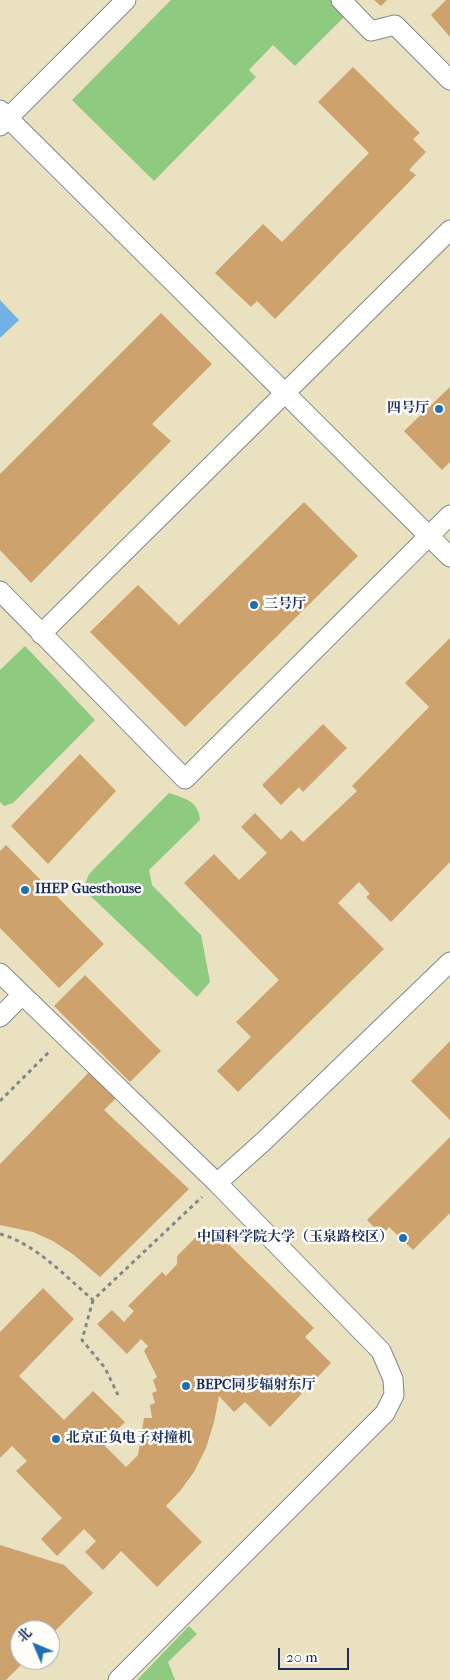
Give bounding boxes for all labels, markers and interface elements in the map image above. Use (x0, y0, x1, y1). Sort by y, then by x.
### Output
place label: 四号厅 (387, 401, 429, 417)
marker: 四号厅 (433, 403, 445, 415)
place label: 三号厅 (264, 597, 306, 613)
marker: 三号厅 (248, 599, 260, 611)
place label: IHEP Guesthouse (35, 882, 141, 898)
marker: IHEP Guesthouse (19, 884, 31, 896)
place label: 中国科学院大学（玉泉路校区） (197, 1230, 393, 1246)
marker: 中国科学院大学（玉泉路校区） (397, 1232, 409, 1244)
place label: BEPC同步辐射东厅 (196, 1378, 315, 1394)
marker: BEPC同步辐射东厅 (180, 1380, 192, 1392)
place label: 北京正负电子对撞机 (66, 1431, 192, 1447)
marker: 北京正负电子对撞机 (50, 1433, 62, 1445)
north arrow (10, 1620, 60, 1670)
text: 北 (14, 1624, 36, 1646)
scale bar (280, 1638, 351, 1670)
text: 20 m (286, 1648, 318, 1666)

